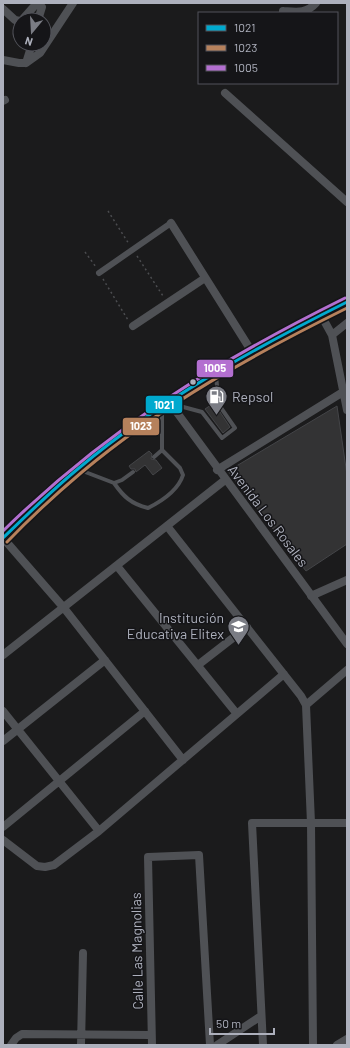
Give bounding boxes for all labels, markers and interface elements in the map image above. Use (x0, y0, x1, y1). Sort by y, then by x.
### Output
north arrow (12, 12, 52, 52)
legend (198, 12, 338, 84)
text: 1021 (234, 20, 255, 34)
text: N (23, 35, 34, 49)
text: 1023 (234, 40, 258, 54)
text: 1005 (234, 60, 258, 74)
line badge: 1005 (196, 359, 234, 378)
text: 1005 (204, 361, 226, 374)
unlabelled marker (188, 377, 198, 387)
fuel station icon: Repsol (204, 384, 230, 417)
place label: Repsol (232, 388, 273, 405)
line badge: 1021 (145, 395, 183, 414)
text: 1021 (154, 398, 174, 411)
line badge: 1023 (122, 417, 160, 436)
text: 1023 (130, 419, 152, 432)
street label: Avenida Los Rosales (225, 461, 312, 570)
place label: Institución Educativa Elitex (127, 609, 224, 642)
school or university icon: Institución Educativa Elitex (226, 613, 252, 646)
street label: Calle Las Magnolias (127, 892, 146, 1010)
scale bar (210, 1010, 274, 1036)
text: 50 m (216, 1016, 241, 1030)

